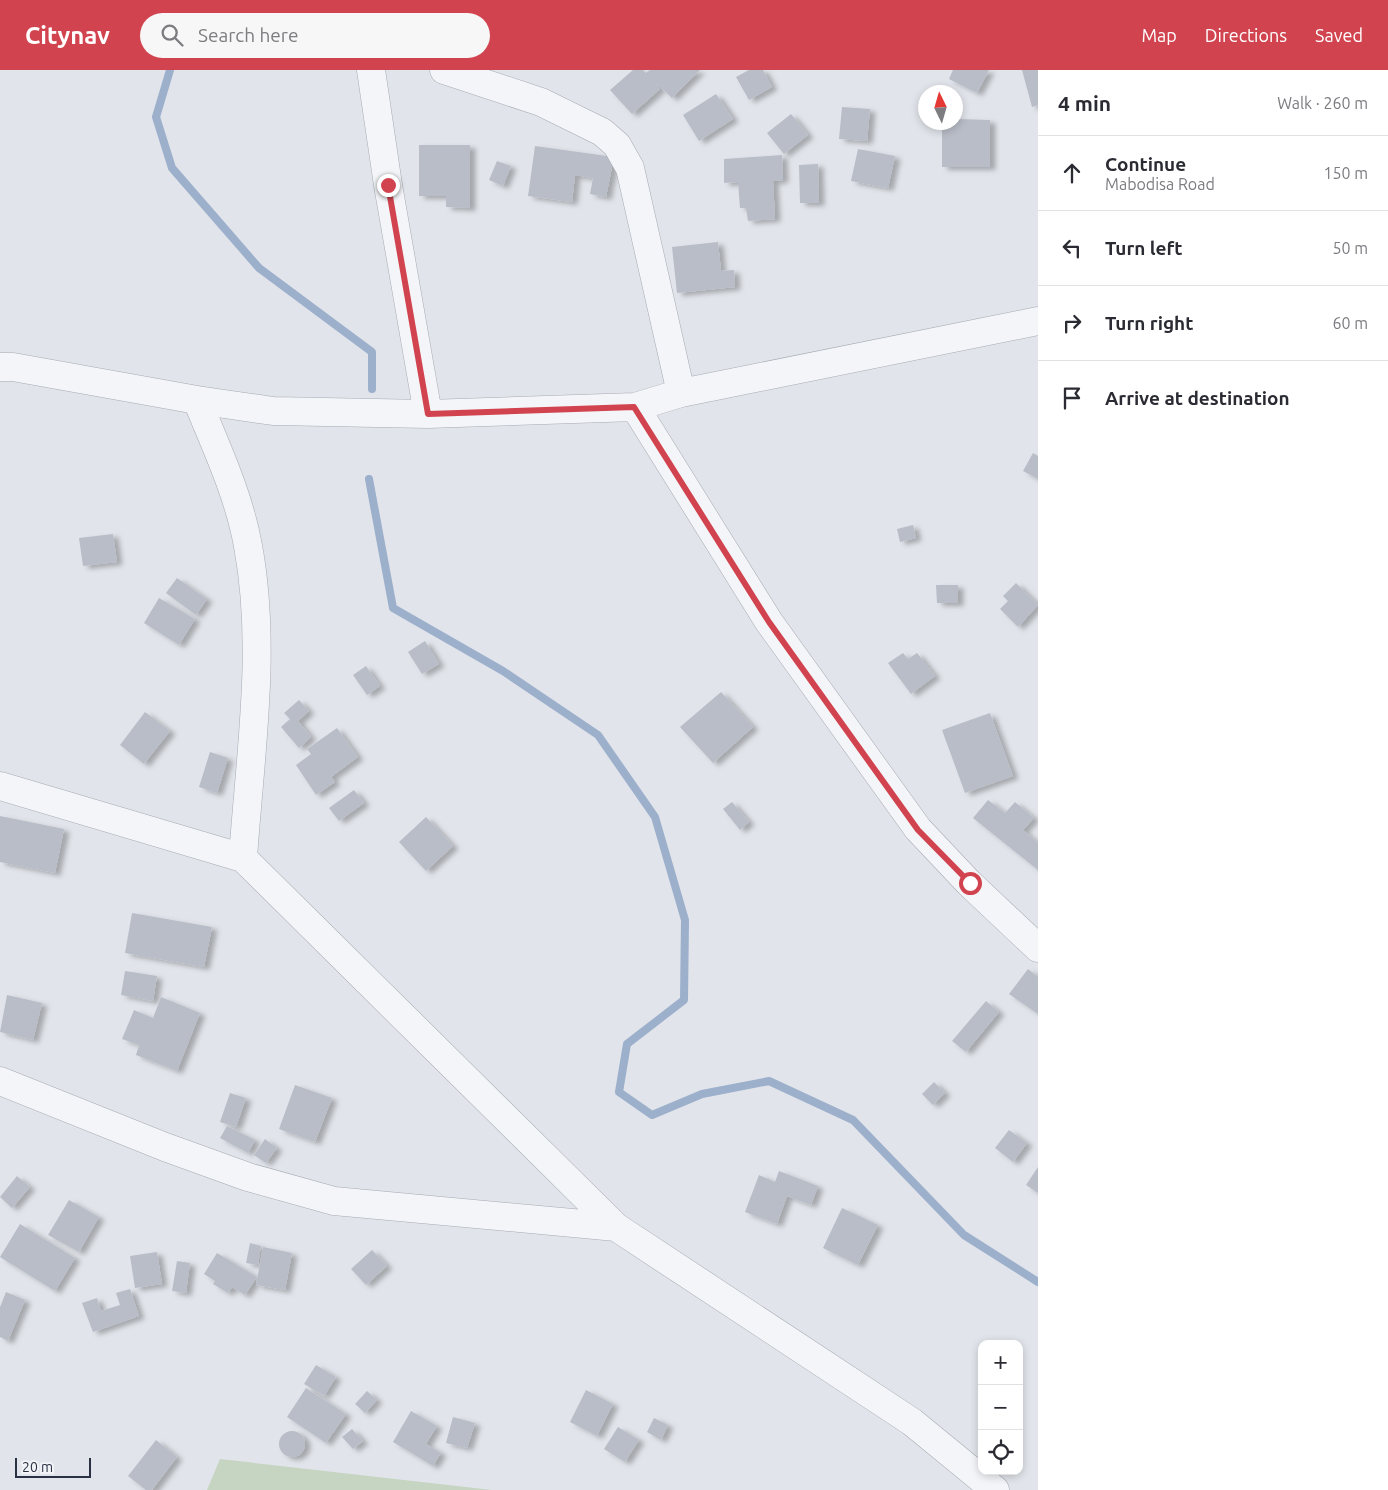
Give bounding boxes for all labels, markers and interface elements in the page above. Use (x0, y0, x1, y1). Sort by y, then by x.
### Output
search box (140, 13, 490, 58)
icon: search (158, 21, 186, 49)
text: Citynav (25, 22, 110, 49)
text: Search here (198, 24, 298, 46)
text: Map (1141, 25, 1177, 45)
text: Directions (1205, 25, 1287, 45)
text: Saved (1315, 25, 1363, 45)
north arrow (918, 85, 963, 130)
text: 4 min (1058, 91, 1111, 115)
text: Walk · 260 m (1277, 94, 1368, 112)
text: Continue (1105, 153, 1186, 175)
icon: ahead (1058, 159, 1086, 187)
text: 150 m (1323, 164, 1368, 182)
route end (377, 174, 400, 197)
text: Mabodisa Road (1105, 175, 1215, 193)
icon: left (1058, 234, 1086, 262)
text: Turn left (1105, 237, 1183, 259)
text: 50 m (1332, 239, 1368, 257)
icon: right (1058, 309, 1086, 337)
text: Turn right (1105, 312, 1193, 334)
text: 60 m (1332, 314, 1368, 332)
icon: arrive (1058, 384, 1086, 412)
text: Arrive at destination (1105, 387, 1290, 409)
route start (959, 872, 982, 895)
map controls (978, 1340, 1023, 1475)
button: + (978, 1340, 1023, 1385)
button: − (978, 1385, 1023, 1430)
button: locate (978, 1430, 1023, 1475)
scale bar (15, 1455, 91, 1478)
text: 20 m (22, 1459, 53, 1475)

